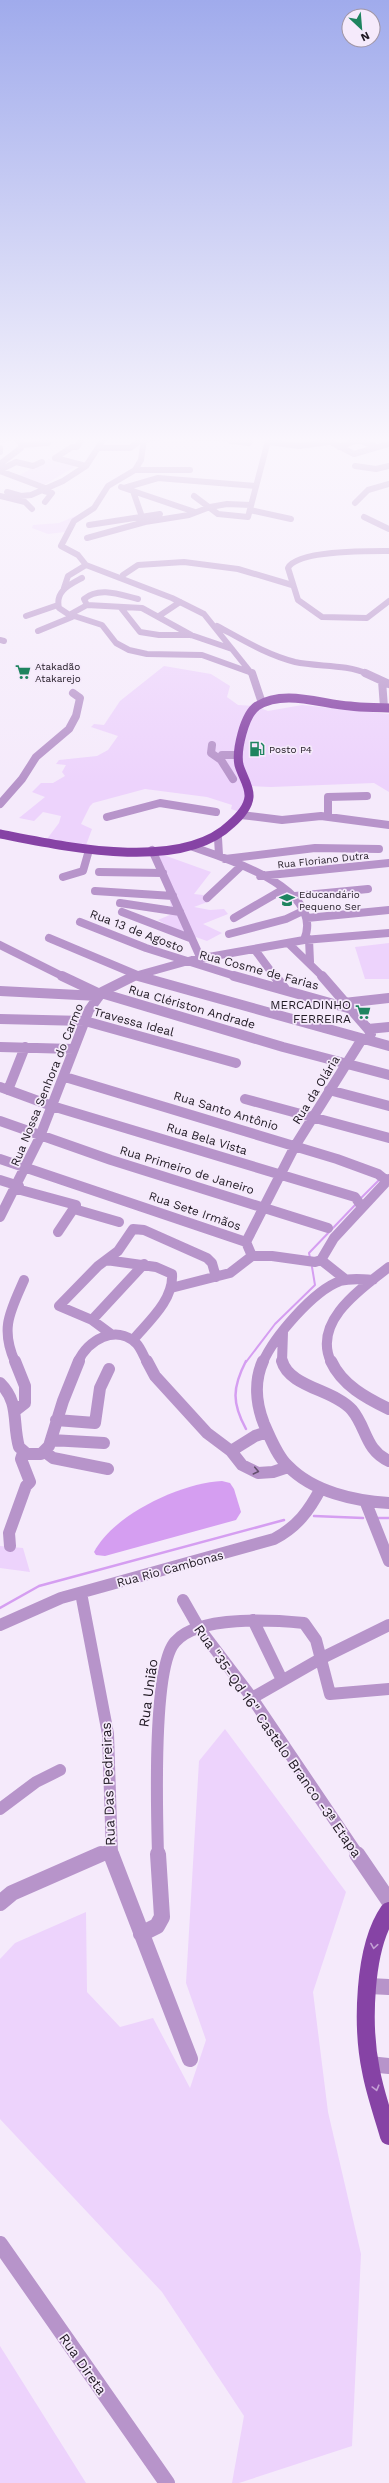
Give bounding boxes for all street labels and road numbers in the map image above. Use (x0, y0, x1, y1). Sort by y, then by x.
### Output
street label: Rua Floriano Dutra (277, 850, 370, 870)
street label: Rua 13 de Agosto (88, 907, 186, 955)
street label: Rua Cosme de Farias (198, 947, 320, 993)
street label: Rua Clériston Andrade (127, 982, 257, 1032)
street label: Rua Nossa Senhora do Carmo (8, 1002, 86, 1168)
street label: Travessa Ideal (92, 1005, 176, 1040)
street label: Rua da Olária (289, 1053, 343, 1127)
street label: Rua Santo Antônio (172, 1088, 280, 1134)
street label: Rua Bela Vista (165, 1120, 249, 1158)
street label: Rua Primeiro de Janeiro (118, 1143, 256, 1197)
street label: Rua Sete Irmãos (147, 1189, 243, 1233)
street label: Rua Rio Cambonas (115, 1548, 225, 1590)
street label: Rua "35-Qd 16" Castelo Branco -3ª Etapa (191, 1622, 365, 1860)
street label: Rua União (135, 1658, 161, 1728)
street label: Rua Das Pedreiras (98, 1722, 118, 1846)
street label: Rua Direta (56, 2330, 110, 2398)

